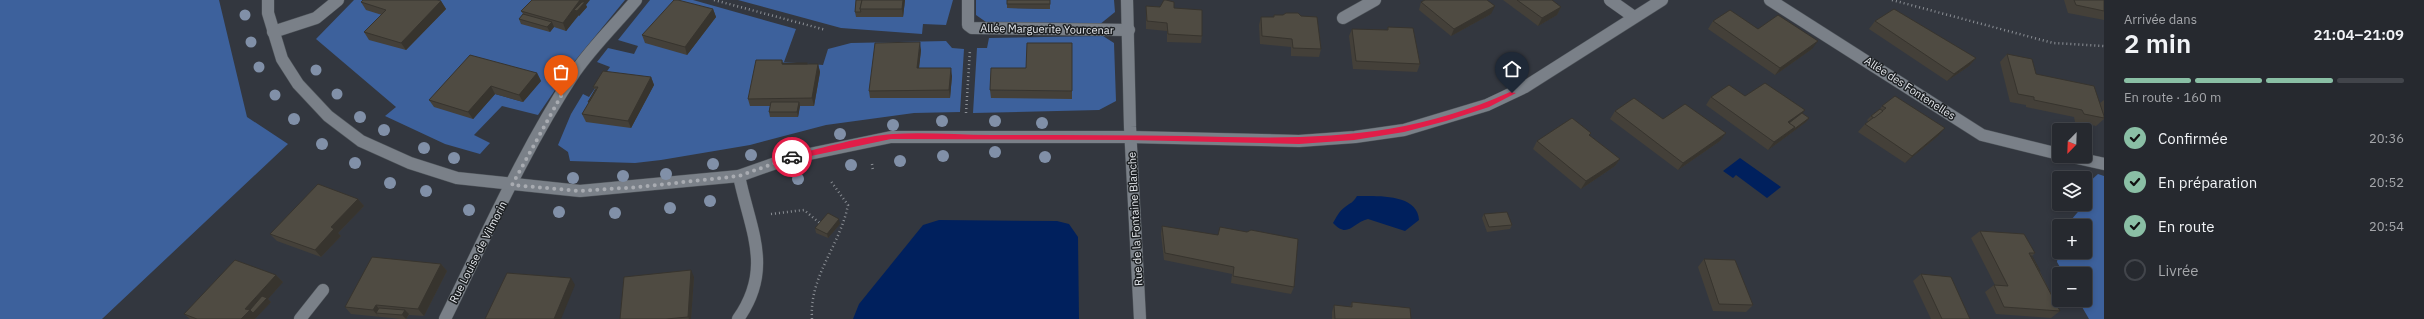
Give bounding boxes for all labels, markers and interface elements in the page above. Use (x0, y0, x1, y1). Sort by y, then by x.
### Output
text: Arrivée dans (2124, 11, 2197, 28)
street label: Allée Marguerite Yourcenar (980, 21, 1114, 37)
text: 21:04–21:09 (2314, 25, 2404, 44)
text: 2 min (2124, 26, 2191, 60)
pin (1495, 52, 1529, 93)
street label: Allée des Fontenelles (1862, 53, 1958, 123)
pin (544, 55, 578, 96)
icon: home (1501, 58, 1523, 80)
icon: bag (550, 61, 572, 83)
text: En route · 160 m (2124, 89, 2221, 106)
north arrow (2052, 123, 2092, 163)
map controls (2052, 123, 2092, 307)
icon: check (2124, 127, 2146, 149)
text: Confirmée (2158, 129, 2228, 148)
text: 20:36 (2369, 130, 2404, 147)
courier (772, 137, 812, 177)
icon: car (781, 146, 803, 168)
street label: Rue de la Fontaine Blanche (1124, 152, 1146, 286)
button: layers (2052, 171, 2092, 211)
icon: check (2124, 171, 2146, 193)
text: En préparation (2158, 173, 2257, 192)
text: 20:52 (2369, 174, 2404, 191)
street label: Rue Louise de Vilmorin (446, 199, 510, 305)
icon: check (2124, 215, 2146, 237)
text: En route (2158, 217, 2215, 236)
text: 20:54 (2369, 218, 2404, 235)
button: + (2052, 219, 2092, 259)
text: Livrée (2158, 261, 2199, 280)
button: − (2052, 267, 2092, 307)

